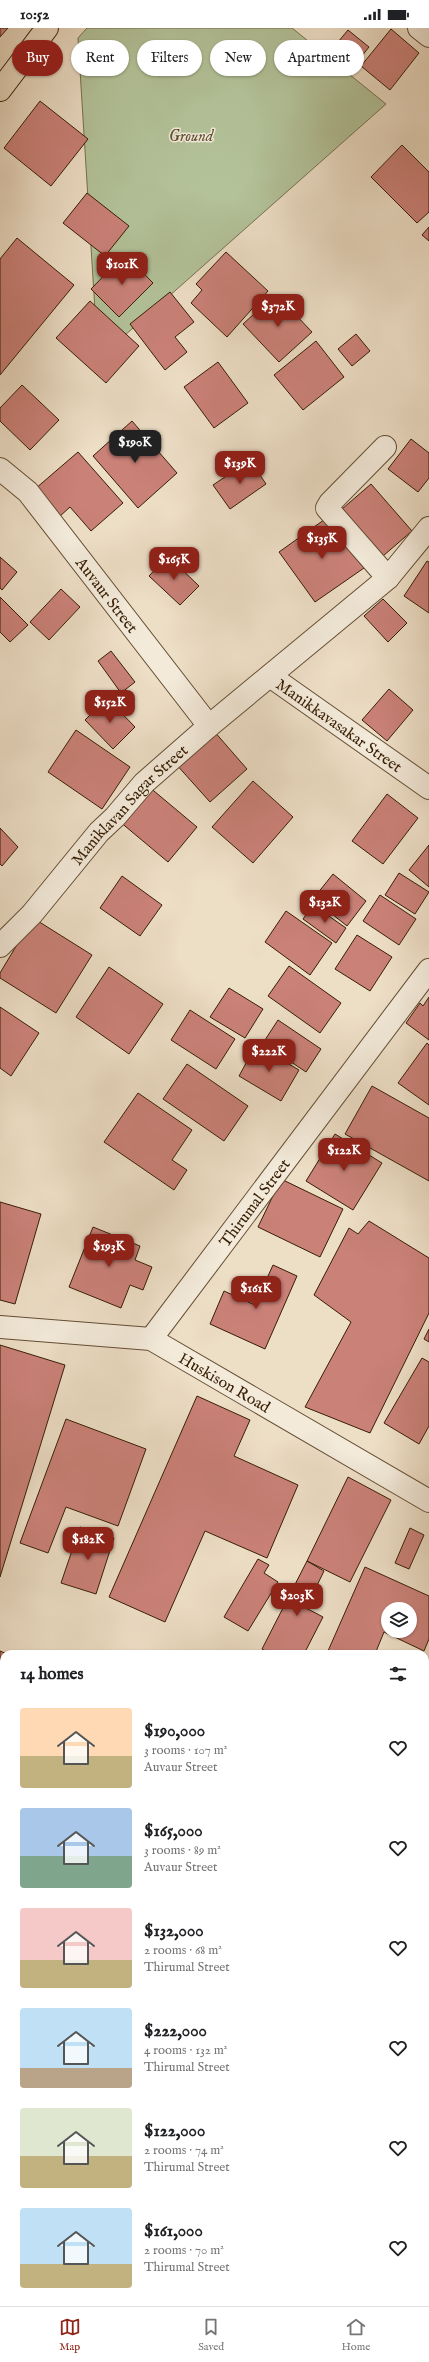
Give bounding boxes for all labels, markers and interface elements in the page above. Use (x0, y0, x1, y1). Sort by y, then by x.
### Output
text: 10:52 (20, 5, 49, 24)
chip: Buy (12, 40, 63, 76)
chip: Rent (71, 40, 129, 76)
chip: Filters (137, 40, 202, 76)
chip: New (210, 40, 266, 76)
chip: Apartment (274, 40, 364, 76)
park label: Ground (169, 127, 215, 147)
pin: $101K (94, 252, 150, 286)
text: $101K (106, 256, 138, 273)
pin: $372K (250, 294, 306, 328)
text: $372K (261, 298, 295, 315)
pin: $190K (107, 430, 163, 464)
text: $190K (118, 434, 152, 451)
pin: $139K (212, 451, 268, 485)
text: $139K (224, 455, 256, 472)
pin: $135K (294, 526, 350, 560)
text: $135K (306, 530, 338, 547)
pin: $165K (146, 547, 202, 581)
text: $165K (158, 551, 190, 568)
street label: Auvaur Street (70, 553, 142, 638)
street label: Manikkavasakar Street (271, 675, 406, 778)
pin: $152K (82, 690, 138, 724)
text: $152K (94, 694, 126, 711)
street label: Maniklavan Sagar Street (68, 741, 193, 870)
pin: $132K (297, 890, 353, 924)
text: $132K (309, 894, 341, 911)
pin: $222K (241, 1039, 297, 1073)
text: $222K (252, 1043, 286, 1060)
pin: $122K (316, 1138, 372, 1172)
text: $122K (327, 1142, 361, 1159)
street label: Thirumal Street (216, 1155, 296, 1252)
pin: $193K (81, 1234, 137, 1268)
text: $193K (93, 1238, 125, 1255)
pin: $161K (228, 1276, 284, 1310)
text: $161K (240, 1280, 272, 1297)
street label: Huskison Road (174, 1349, 274, 1419)
pin: $182K (60, 1527, 116, 1561)
text: $182K (72, 1531, 104, 1548)
pin: $203K (269, 1583, 325, 1617)
text: $203K (280, 1587, 314, 1604)
map controls (381, 1602, 417, 1638)
button: layers (381, 1602, 417, 1638)
icon: filters (387, 1663, 409, 1685)
text: 14 homes (20, 1664, 83, 1685)
text: $190,000 (144, 1721, 205, 1742)
icon: home (52, 1724, 100, 1772)
icon: heart (387, 1737, 409, 1759)
text: 3 rooms · 107 m² (144, 1742, 227, 1759)
text: Auvaur Street (144, 1759, 218, 1776)
text: $165,000 (144, 1821, 203, 1842)
icon: home (52, 1824, 100, 1872)
icon: heart (387, 1837, 409, 1859)
text: 3 rooms · 89 m² (144, 1842, 221, 1859)
text: Auvaur Street (144, 1859, 218, 1876)
text: $132,000 (144, 1921, 204, 1942)
icon: home (52, 1924, 100, 1972)
icon: heart (387, 1937, 409, 1959)
text: 2 rooms · 68 m² (144, 1942, 222, 1959)
text: Thirumal Street (144, 1959, 230, 1976)
text: $222,000 (144, 2021, 207, 2042)
icon: home (52, 2024, 100, 2072)
icon: heart (387, 2037, 409, 2059)
text: 4 rooms · 132 m² (144, 2042, 227, 2059)
text: Thirumal Street (144, 2059, 230, 2076)
text: $122,000 (144, 2121, 205, 2142)
icon: home (52, 2124, 100, 2172)
icon: heart (387, 2137, 409, 2159)
text: 2 rooms · 74 m² (144, 2142, 224, 2159)
text: Thirumal Street (144, 2159, 230, 2176)
text: $161,000 (144, 2221, 203, 2242)
icon: home (52, 2224, 100, 2272)
icon: heart (387, 2237, 409, 2259)
text: 2 rooms · 70 m² (144, 2242, 224, 2259)
text: Thirumal Street (144, 2259, 230, 2276)
tab: Map (59, 2316, 81, 2354)
tab: Saved (198, 2316, 224, 2354)
tab: Home (342, 2316, 370, 2354)

